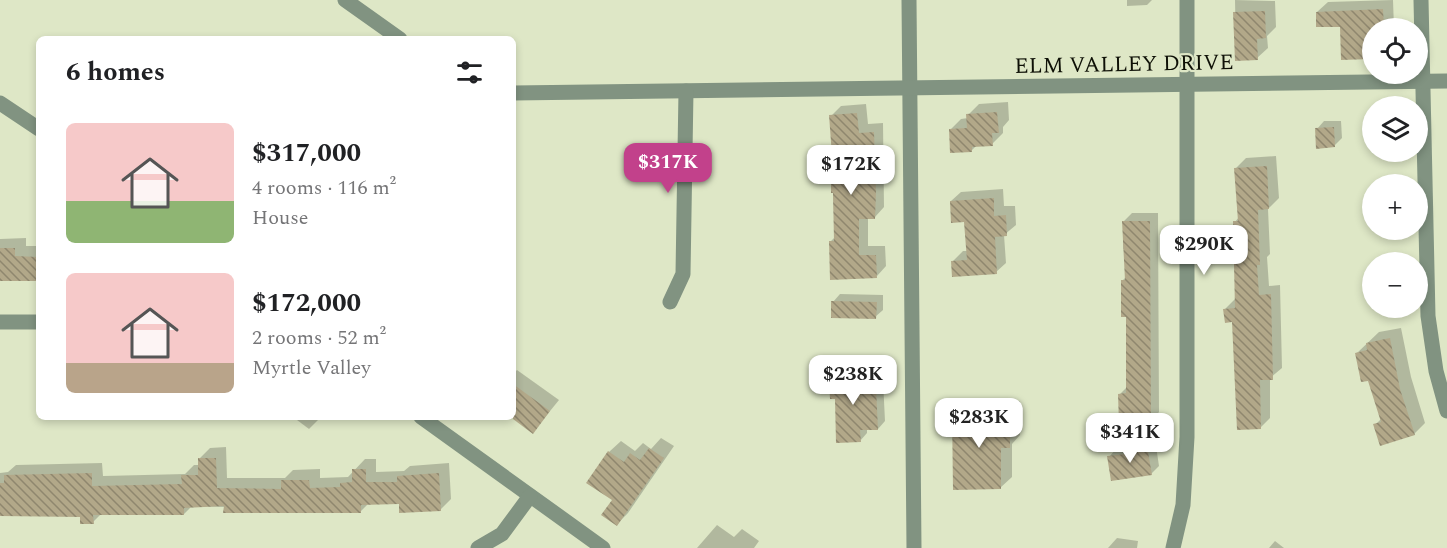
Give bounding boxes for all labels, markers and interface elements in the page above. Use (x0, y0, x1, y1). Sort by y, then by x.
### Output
map controls (1362, 18, 1428, 318)
button: locate (1362, 18, 1428, 84)
street label: ELM VALLEY DRIVE (1014, 46, 1234, 83)
text: 6 homes (66, 52, 165, 92)
icon: filters (453, 56, 486, 89)
button: layers (1362, 96, 1428, 162)
text: $317,000 (252, 133, 361, 173)
pin: $317K (626, 143, 710, 194)
pin: $172K (809, 145, 893, 196)
icon: home (114, 147, 186, 219)
text: $317K (638, 147, 698, 177)
text: $172K (821, 149, 881, 179)
text: 4 rooms · 116 m² (252, 173, 396, 203)
button: + (1362, 174, 1428, 240)
text: House (252, 203, 309, 233)
pin: $290K (1162, 225, 1246, 276)
text: $290K (1174, 229, 1234, 259)
button: − (1362, 252, 1428, 318)
text: $172,000 (252, 283, 361, 323)
icon: home (114, 297, 186, 369)
text: 2 rooms · 52 m² (252, 323, 386, 353)
text: Myrtle Valley (252, 353, 371, 383)
pin: $238K (811, 355, 895, 406)
text: $238K (823, 359, 883, 389)
pin: $283K (937, 398, 1021, 449)
text: $283K (949, 402, 1009, 432)
pin: $341K (1088, 413, 1172, 464)
text: $341K (1100, 417, 1160, 447)

